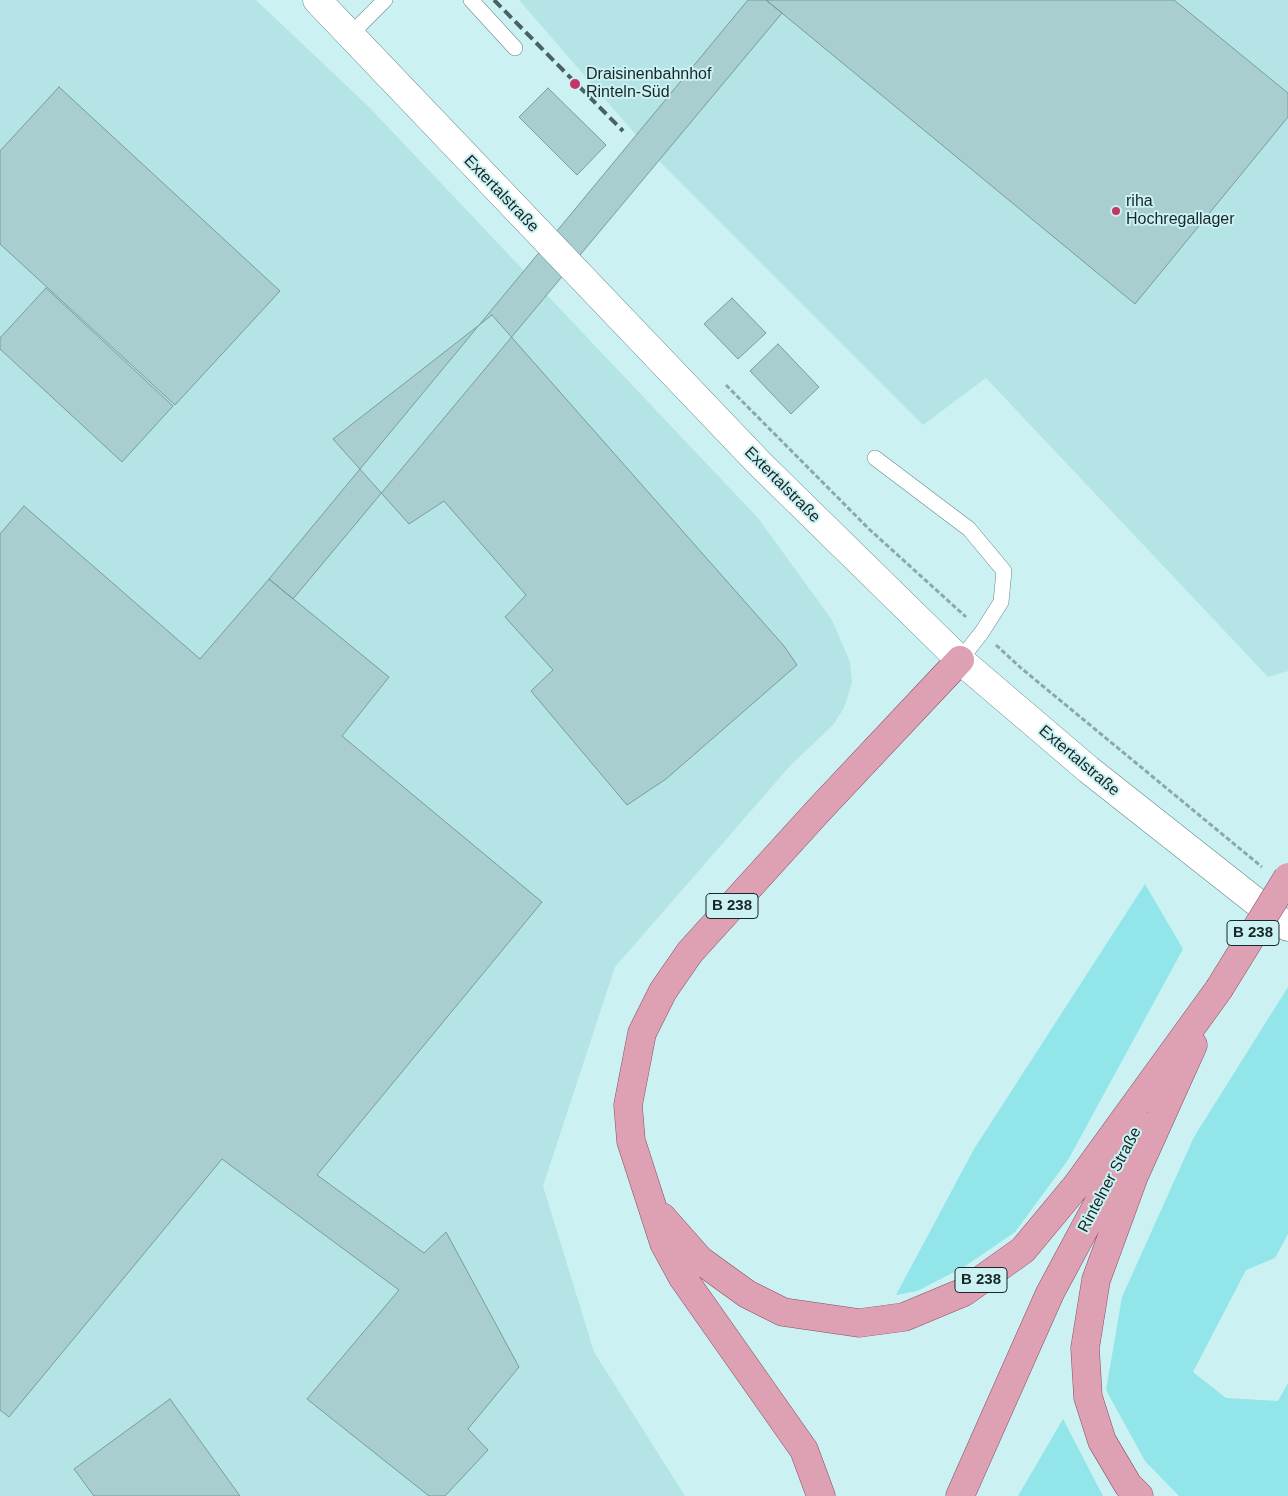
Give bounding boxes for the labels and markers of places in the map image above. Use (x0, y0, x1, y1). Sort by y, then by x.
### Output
place label: Draisinenbahnhof Rinteln-Süd (586, 65, 711, 103)
marker: Draisinenbahnhof Rinteln-Süd (568, 77, 582, 91)
place label: riha Hochregallager (1126, 192, 1235, 230)
marker: riha Hochregallager (1110, 205, 1122, 217)

